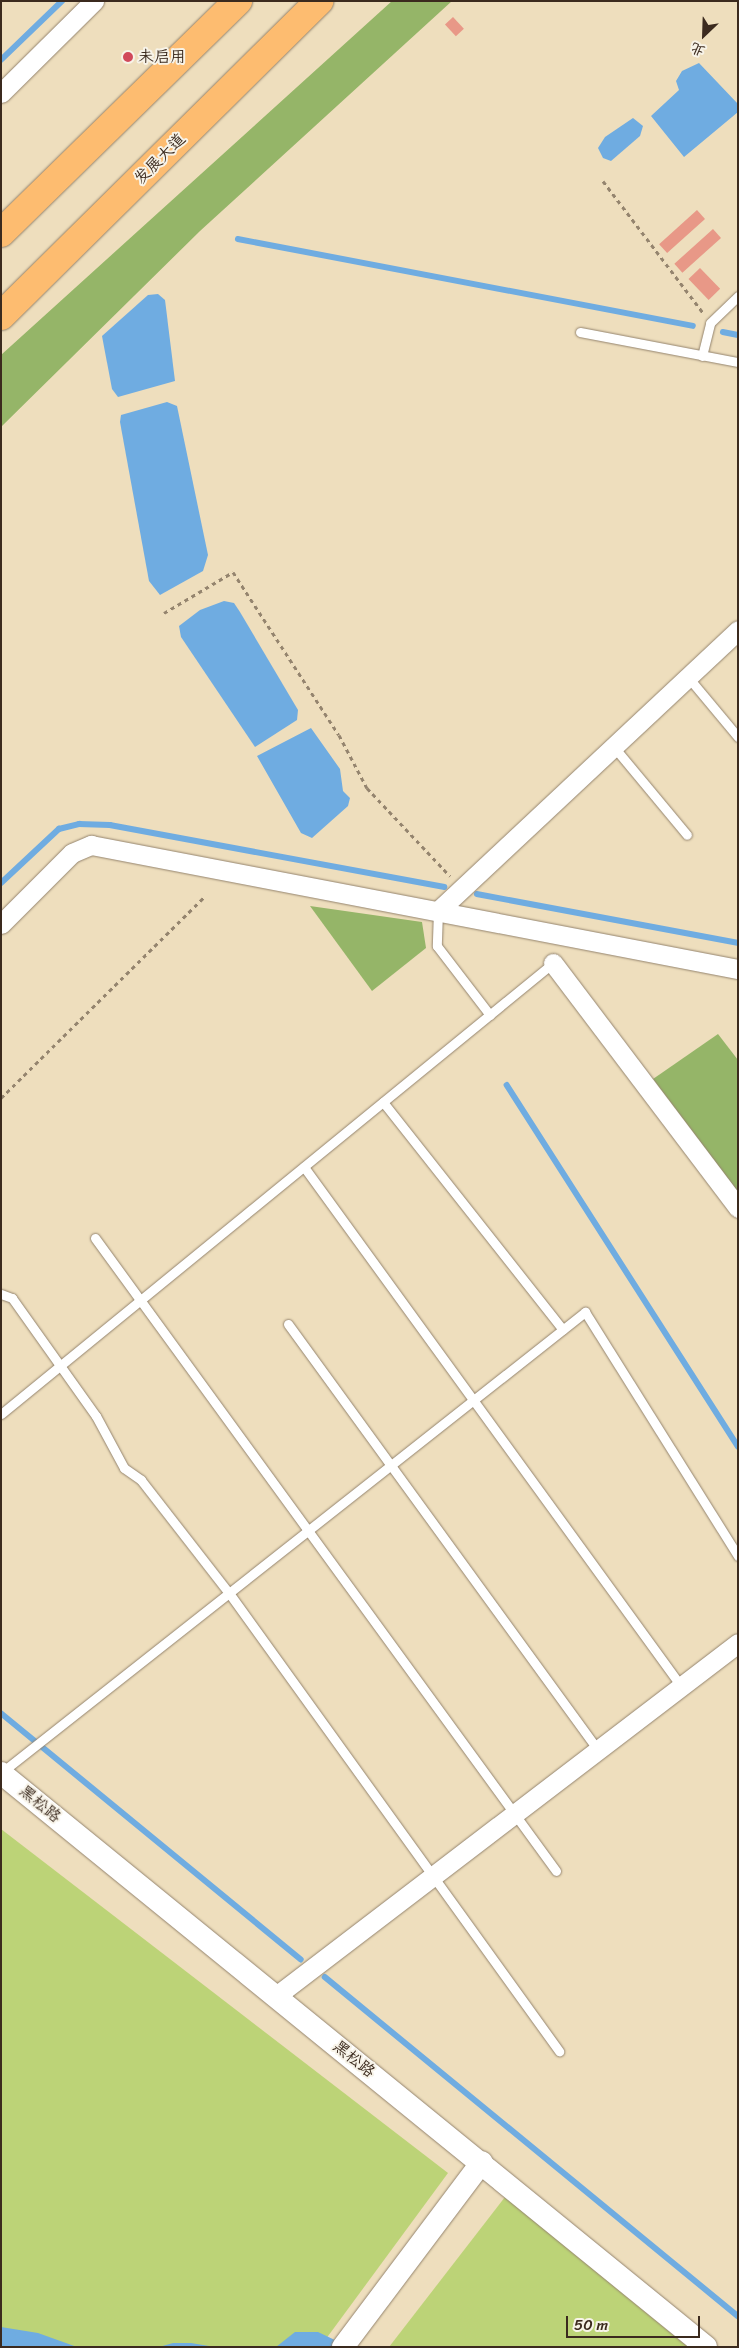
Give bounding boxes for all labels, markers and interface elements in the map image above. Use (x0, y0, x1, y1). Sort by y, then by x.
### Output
north arrow (679, 10, 729, 60)
text: 北 (686, 35, 709, 63)
place label: 未启用 (138, 47, 186, 67)
marker: 未启用 (122, 51, 134, 63)
street label: 发展大道 (131, 130, 189, 188)
street label: 黑松路 (15, 1781, 65, 1827)
street label: 黑松路 (329, 2036, 379, 2082)
scale bar (569, 2306, 703, 2338)
text: 50 m (574, 2312, 608, 2338)

